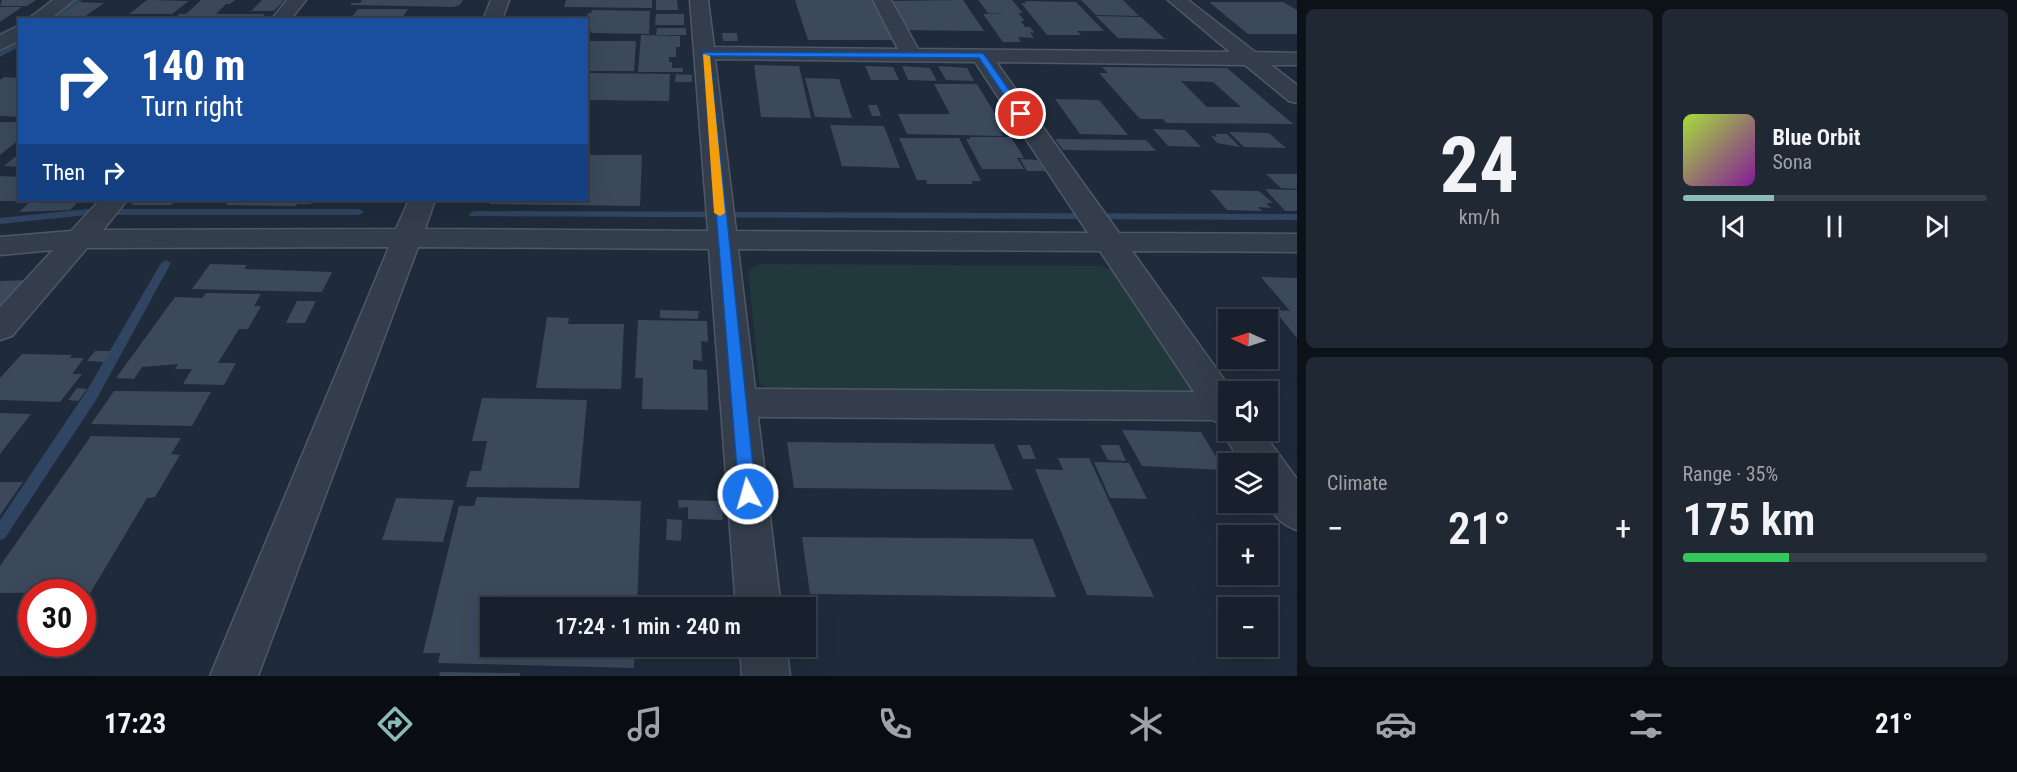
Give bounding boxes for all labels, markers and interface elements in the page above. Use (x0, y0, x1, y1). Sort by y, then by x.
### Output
text: 140 m (141, 41, 246, 90)
icon: right (42, 42, 120, 120)
pin (995, 88, 1046, 139)
text: Turn right (141, 91, 243, 123)
icon: arrive (1004, 97, 1037, 130)
text: 24 (1440, 120, 1519, 211)
text: Blue Orbit (1773, 125, 1861, 150)
text: Sona (1773, 150, 1812, 174)
icon: right (97, 156, 130, 189)
text: Then (42, 160, 85, 185)
text: km/h (1459, 205, 1500, 229)
icon: previous (1717, 210, 1750, 243)
icon: pause (1818, 210, 1851, 243)
icon: next (1920, 210, 1953, 243)
north arrow (1218, 309, 1278, 369)
map controls (1218, 309, 1278, 657)
button: sound (1218, 381, 1278, 441)
button: layers (1218, 453, 1278, 513)
position arrow (716, 462, 780, 526)
text: Range · 35% (1683, 462, 1778, 486)
text: Climate (1327, 471, 1387, 495)
text: 175 km (1683, 493, 1816, 546)
text: 21° (1448, 502, 1511, 555)
text: − (1327, 509, 1344, 548)
text: + (1615, 509, 1631, 548)
button: + (1218, 525, 1278, 585)
speed limit sign: 30 (18, 579, 96, 657)
button: − (1218, 597, 1278, 657)
text: 17:24 · 1 min · 240 m (555, 614, 741, 639)
icon: directions (374, 703, 416, 745)
icon: music (624, 703, 666, 745)
icon: phone (874, 703, 916, 745)
icon: climate (1125, 703, 1167, 745)
icon: car (1375, 703, 1417, 745)
icon: filters (1625, 703, 1667, 745)
text: 17:23 (104, 708, 166, 740)
text: 21° (1875, 708, 1913, 740)

